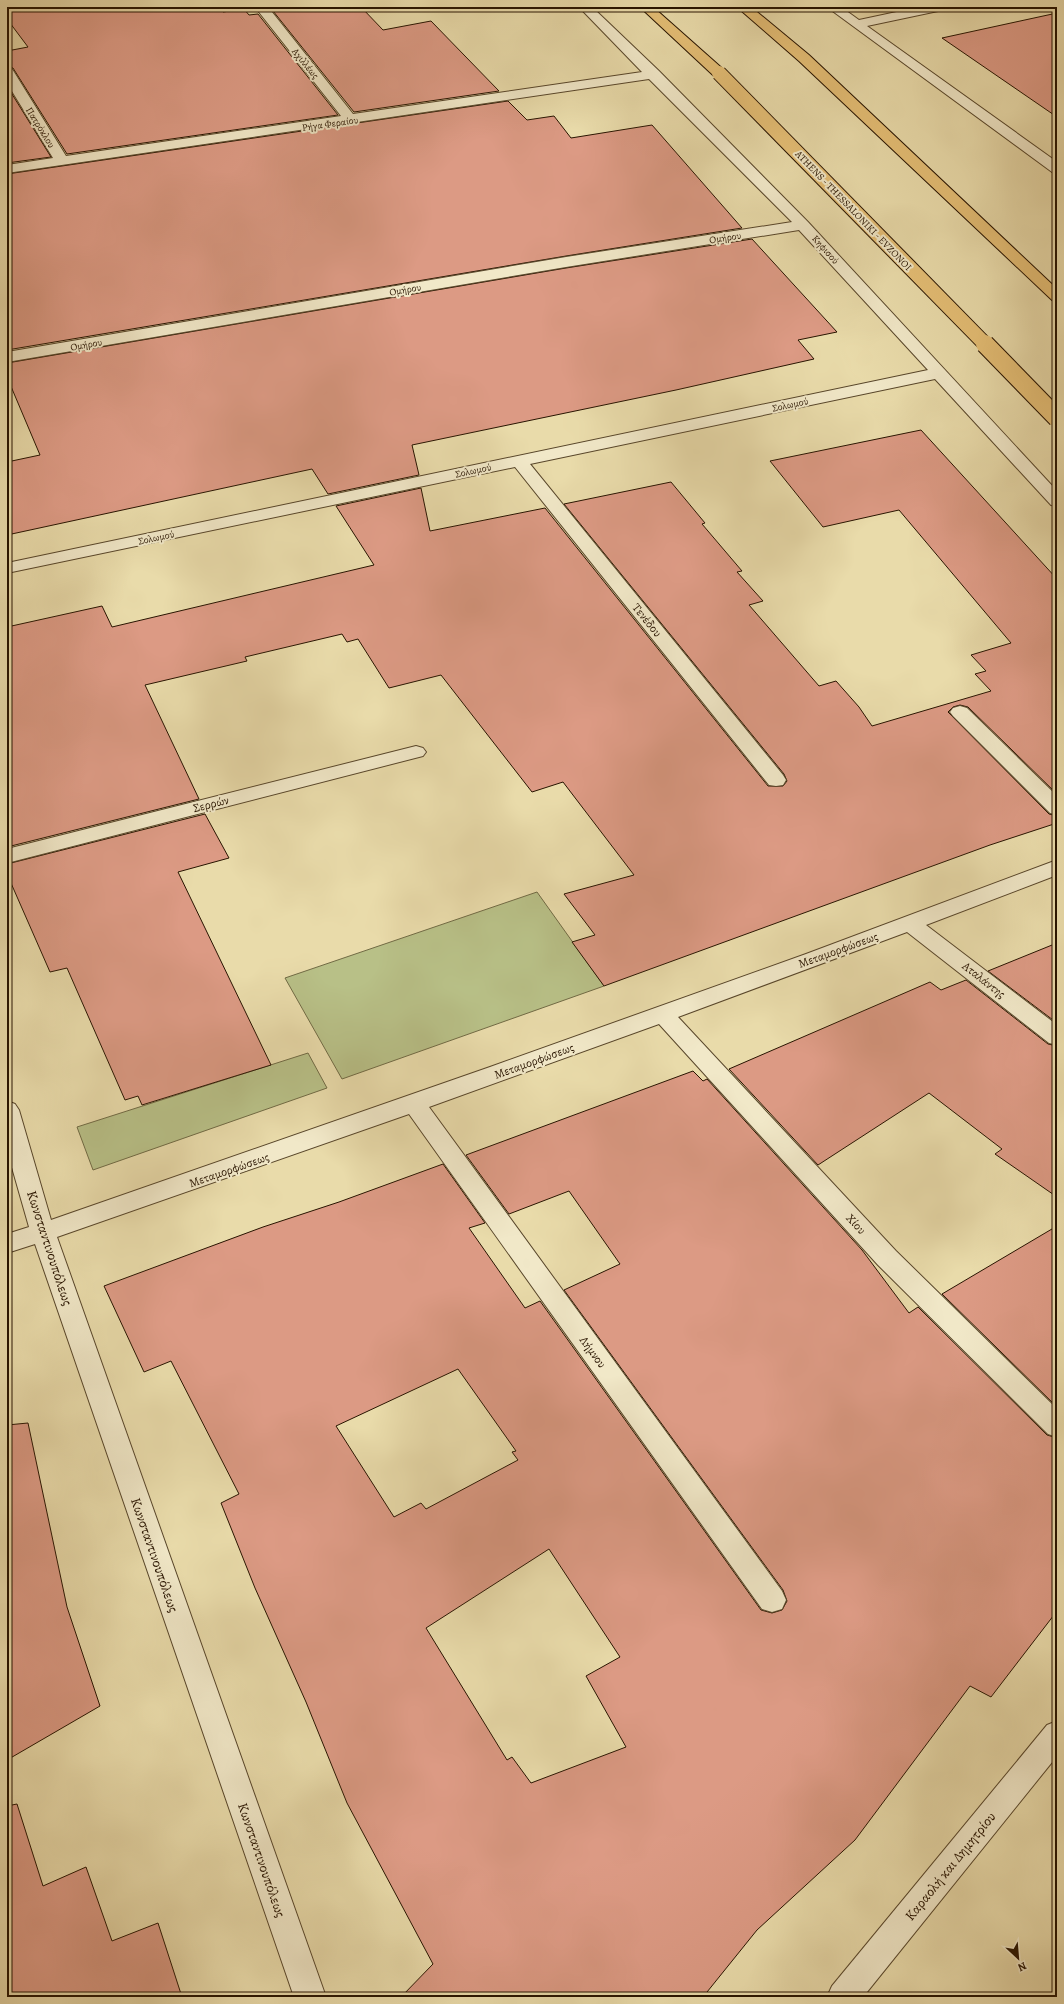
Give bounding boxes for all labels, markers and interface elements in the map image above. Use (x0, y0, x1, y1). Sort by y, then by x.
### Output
street label: Αχιλλέως (289, 44, 322, 82)
street label: Πατρόκλου (23, 104, 58, 150)
street label: Ρήγα Φεραίου (301, 113, 359, 134)
street label: ATHENS - THESSALONIKI - EVZONOI (792, 147, 915, 273)
street label: Ομήρου (708, 229, 742, 246)
street label: Κηφισού (809, 232, 842, 267)
street label: Ομήρου (388, 280, 422, 299)
street label: Ομήρου (69, 335, 103, 354)
street label: Σολωμού (771, 394, 810, 415)
street label: Σολωμού (454, 460, 493, 481)
street label: Σολωμού (137, 527, 176, 548)
street label: Τενέδου (629, 600, 665, 640)
street label: Σερρών (191, 792, 231, 816)
street label: Μεταμορφώσεως (796, 928, 880, 972)
street label: Αταλάντης (958, 958, 1009, 1002)
street label: Μεταμορφώσεως (492, 1039, 576, 1083)
street label: Μεταμορφώσεως (187, 1149, 271, 1191)
street label: Κωνσταντινουπόλεως (22, 1188, 77, 1308)
street label: Χίου (842, 1210, 870, 1238)
street label: Λήμνου (575, 1332, 610, 1371)
street label: Κωνσταντινουπόλεως (126, 1495, 183, 1615)
street label: Κωνσταντινουπόλεως (233, 1800, 290, 1920)
street label: Καραολή και Δημητρίου (901, 1808, 1000, 1925)
north arrow (998, 1938, 1038, 1978)
text: N (1015, 1958, 1029, 1975)

